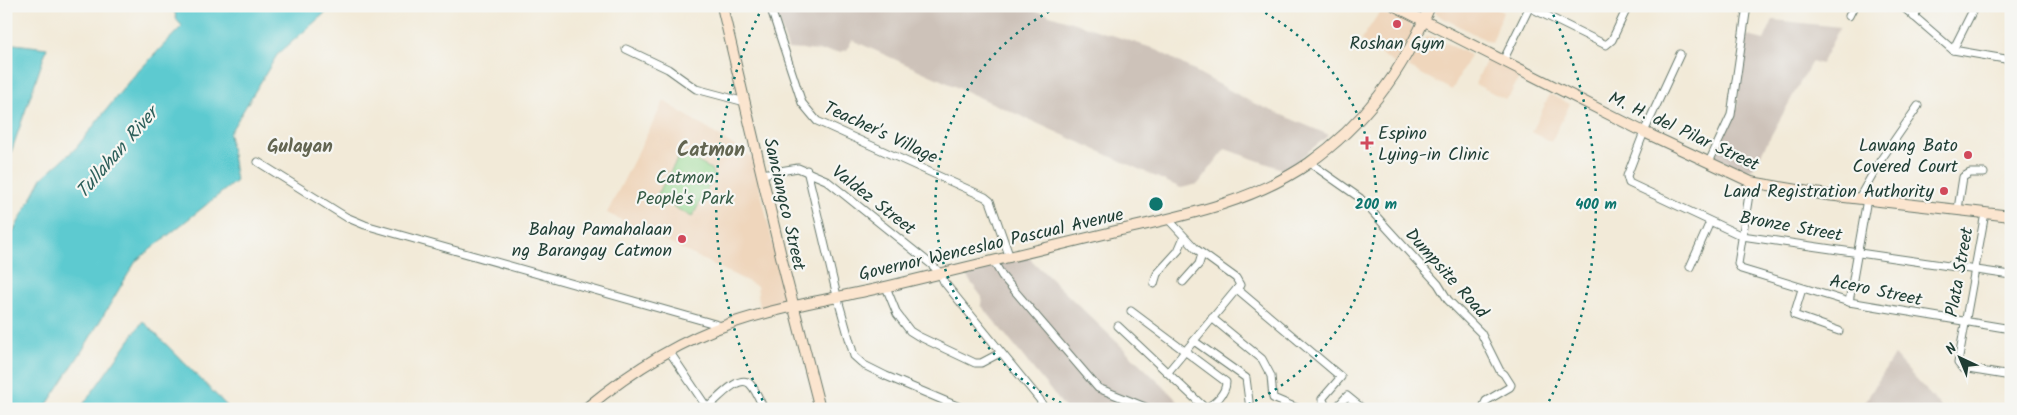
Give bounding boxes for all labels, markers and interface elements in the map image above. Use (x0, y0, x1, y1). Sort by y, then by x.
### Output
marker: Roshan Gym (1391, 18, 1403, 30)
place label: Roshan Gym (1349, 30, 1445, 59)
street label: M. H. del Pilar Street (1603, 85, 1765, 181)
street label: Teacher's Village (818, 94, 942, 173)
water label: Tullahan River (69, 98, 168, 206)
place label: Espino Lying-in Clinic (1378, 120, 1489, 170)
district label: Gulayan (267, 132, 333, 162)
place label: Lawang Bato Covered Court (1853, 132, 1959, 182)
district label: Catmon (677, 135, 745, 167)
street label: Sanciangco Street (754, 135, 813, 275)
marker: Espino Lying-in Clinic (1360, 136, 1374, 150)
marker: Lawang Bato Covered Court (1962, 149, 1974, 161)
street label: Valdez Street (825, 159, 922, 244)
park label: Catmon People's Park (636, 164, 734, 214)
place label: Land Registration Authority (1723, 178, 1935, 207)
marker: Land Registration Authority (1938, 185, 1950, 197)
text: 200 m (1355, 193, 1397, 217)
text: 400 m (1575, 193, 1617, 217)
centre of rings (1147, 195, 1165, 213)
street label: Governor Wenceslao Pascual Avenue (856, 201, 1127, 290)
street label: Bronze Street (1737, 204, 1846, 251)
place label: Bahay Pamahalaan ng Barangay Catmon (512, 216, 672, 266)
street label: Dumpsite Road (1397, 222, 1495, 327)
street label: Plata Street (1938, 224, 1983, 320)
marker: Bahay Pamahalaan ng Barangay Catmon (676, 233, 688, 245)
street label: Acero Street (1827, 268, 1926, 316)
north arrow (1934, 332, 1984, 382)
text: N (1941, 338, 1963, 360)

